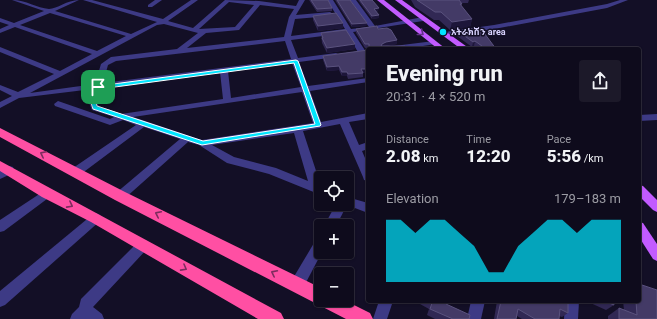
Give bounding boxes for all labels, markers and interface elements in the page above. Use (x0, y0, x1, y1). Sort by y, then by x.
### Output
marker: አትራክሽን area (438, 27, 448, 37)
place label: አትራክሽን area (451, 27, 506, 37)
one-way arrow (417, 29, 424, 36)
button: share (579, 60, 621, 102)
text: Evening run (386, 61, 503, 86)
pin (81, 70, 115, 104)
icon: arrive (87, 76, 109, 98)
text: 20:31 · 4 × 520 m (386, 89, 485, 104)
text: Distance (386, 133, 429, 146)
text: Time (466, 133, 491, 146)
text: Pace (547, 133, 571, 146)
text: 2.08 (386, 146, 420, 166)
text: 12:20 (466, 146, 511, 166)
text: 5:56 (547, 146, 581, 166)
one-way arrow (39, 151, 47, 159)
text: km (420, 152, 438, 165)
text: /km (581, 152, 604, 165)
map controls (314, 171, 354, 307)
button: locate (314, 171, 354, 211)
text: Elevation (386, 191, 439, 206)
text: 179–183 m (554, 191, 621, 206)
one-way arrow (66, 200, 73, 208)
one-way arrow (155, 211, 162, 219)
button: + (314, 219, 354, 259)
one-way arrow (180, 264, 187, 271)
button: − (314, 267, 354, 307)
one-way arrow (271, 270, 278, 278)

